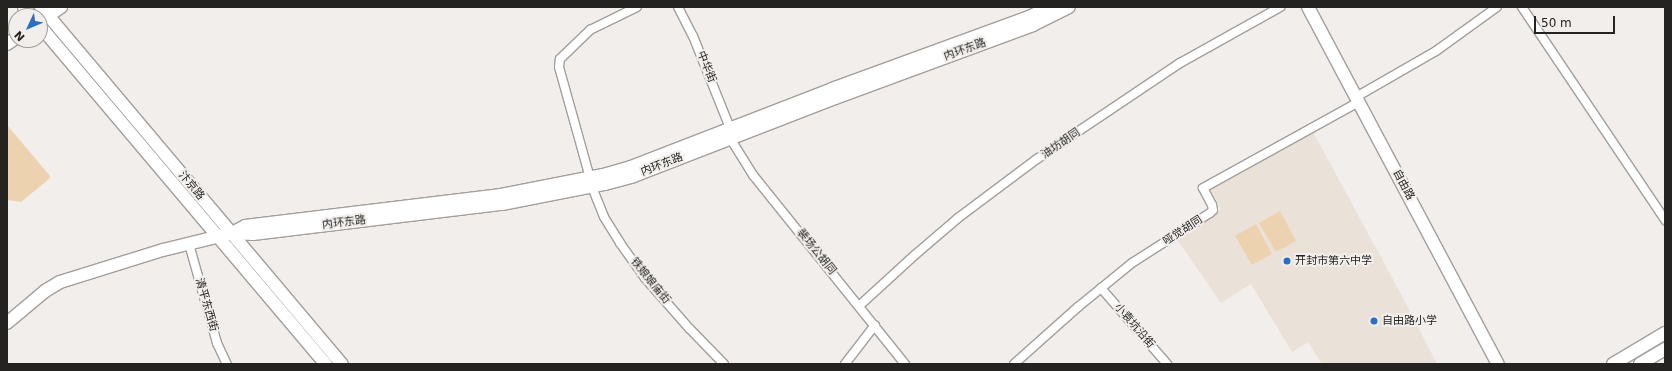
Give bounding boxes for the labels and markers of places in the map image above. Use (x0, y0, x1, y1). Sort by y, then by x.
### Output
place label: 开封市第六中学 (1295, 254, 1372, 268)
marker: 开封市第六中学 (1282, 256, 1292, 266)
place label: 自由路小学 (1382, 314, 1437, 328)
marker: 自由路小学 (1369, 316, 1379, 326)

